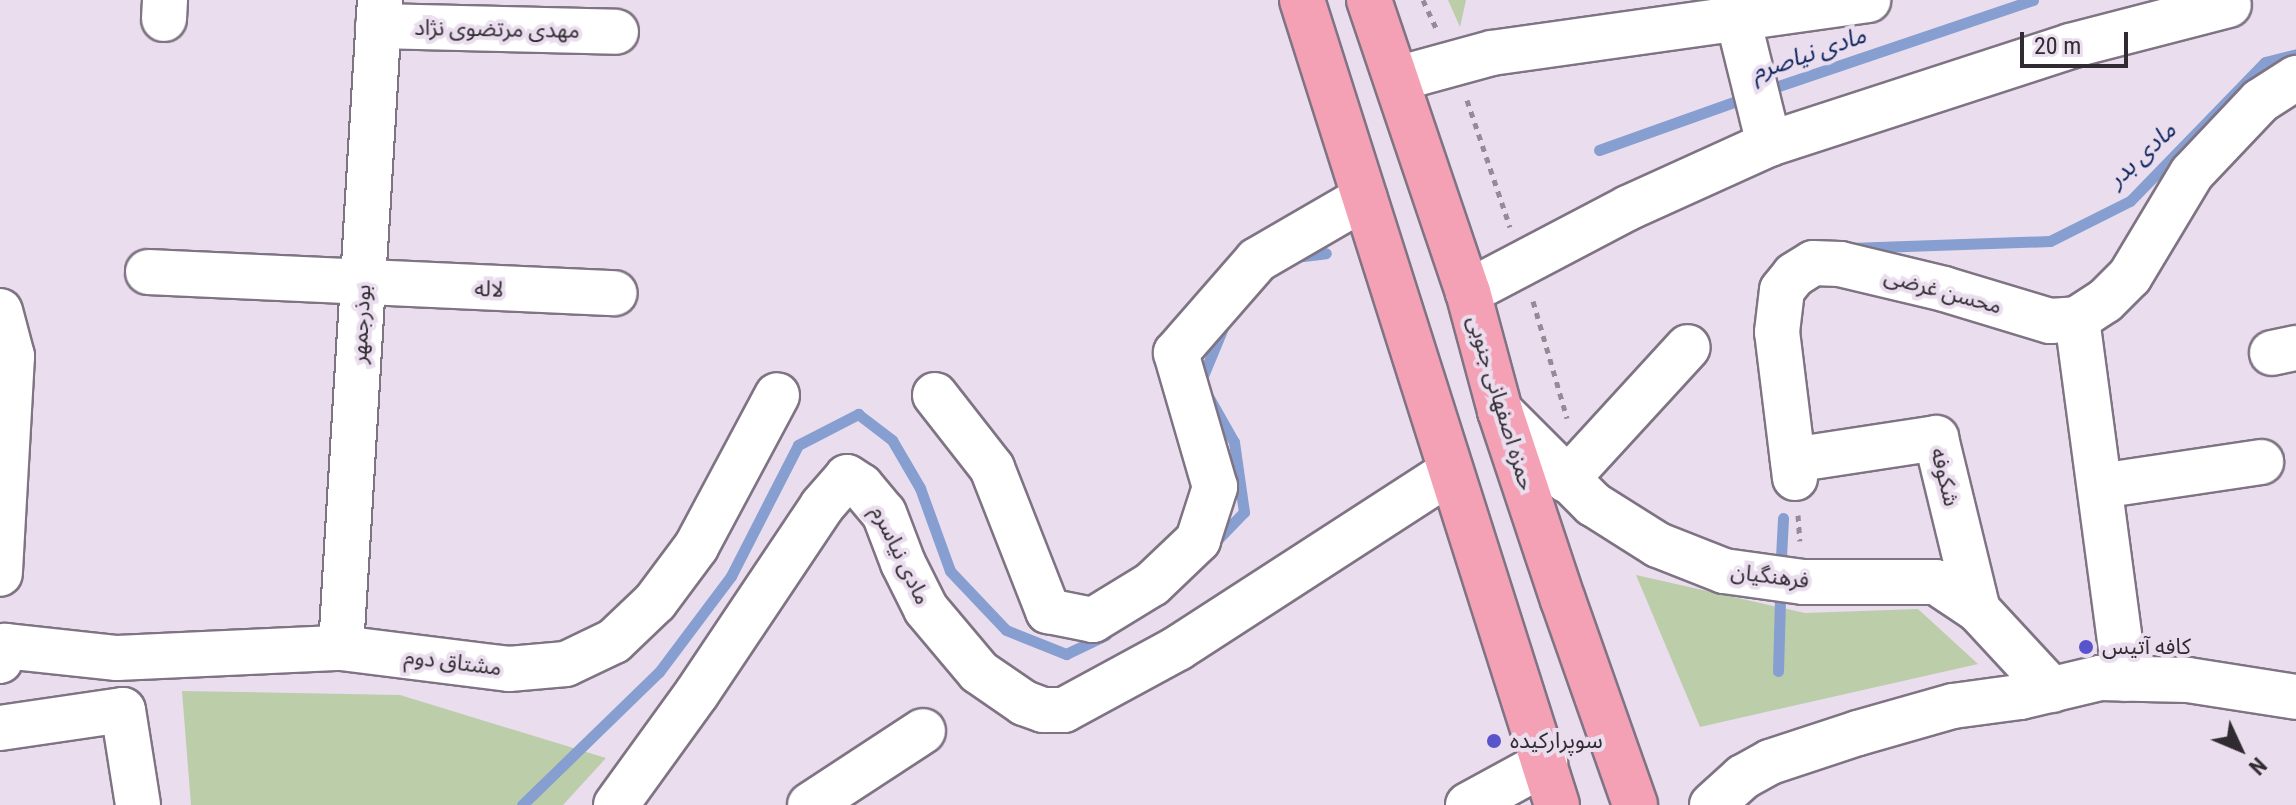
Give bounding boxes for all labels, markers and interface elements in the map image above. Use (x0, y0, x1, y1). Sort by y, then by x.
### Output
street label: مهدی مرتضوی نژاد (414, 14, 580, 44)
scale bar (2024, 16, 2132, 66)
water label: مادی نیاصرم (1748, 21, 1870, 87)
text: 20 m (2034, 32, 2081, 60)
water label: مادی بدر (2102, 116, 2182, 194)
street label: محسن غرضی (1881, 263, 2005, 319)
street label: لاله (474, 275, 504, 303)
street label: بوذرجمهر (346, 284, 376, 364)
street label: حمزه اصفهانی جنوبی (1462, 313, 1540, 493)
street label: شکوفه (1925, 445, 1965, 509)
street label: مادی نیاسرم (866, 501, 936, 609)
street label: فرهنگیان (1729, 558, 1811, 594)
place label: کافه آتیس (2102, 634, 2191, 660)
marker: کافه آتیس (2077, 638, 2095, 656)
street label: مشتاق دوم (403, 643, 503, 681)
north arrow (2200, 709, 2280, 789)
place label: سوپرارکیده (1510, 728, 1603, 754)
marker: سوپرارکیده (1485, 732, 1503, 750)
text: N (2244, 752, 2271, 780)

